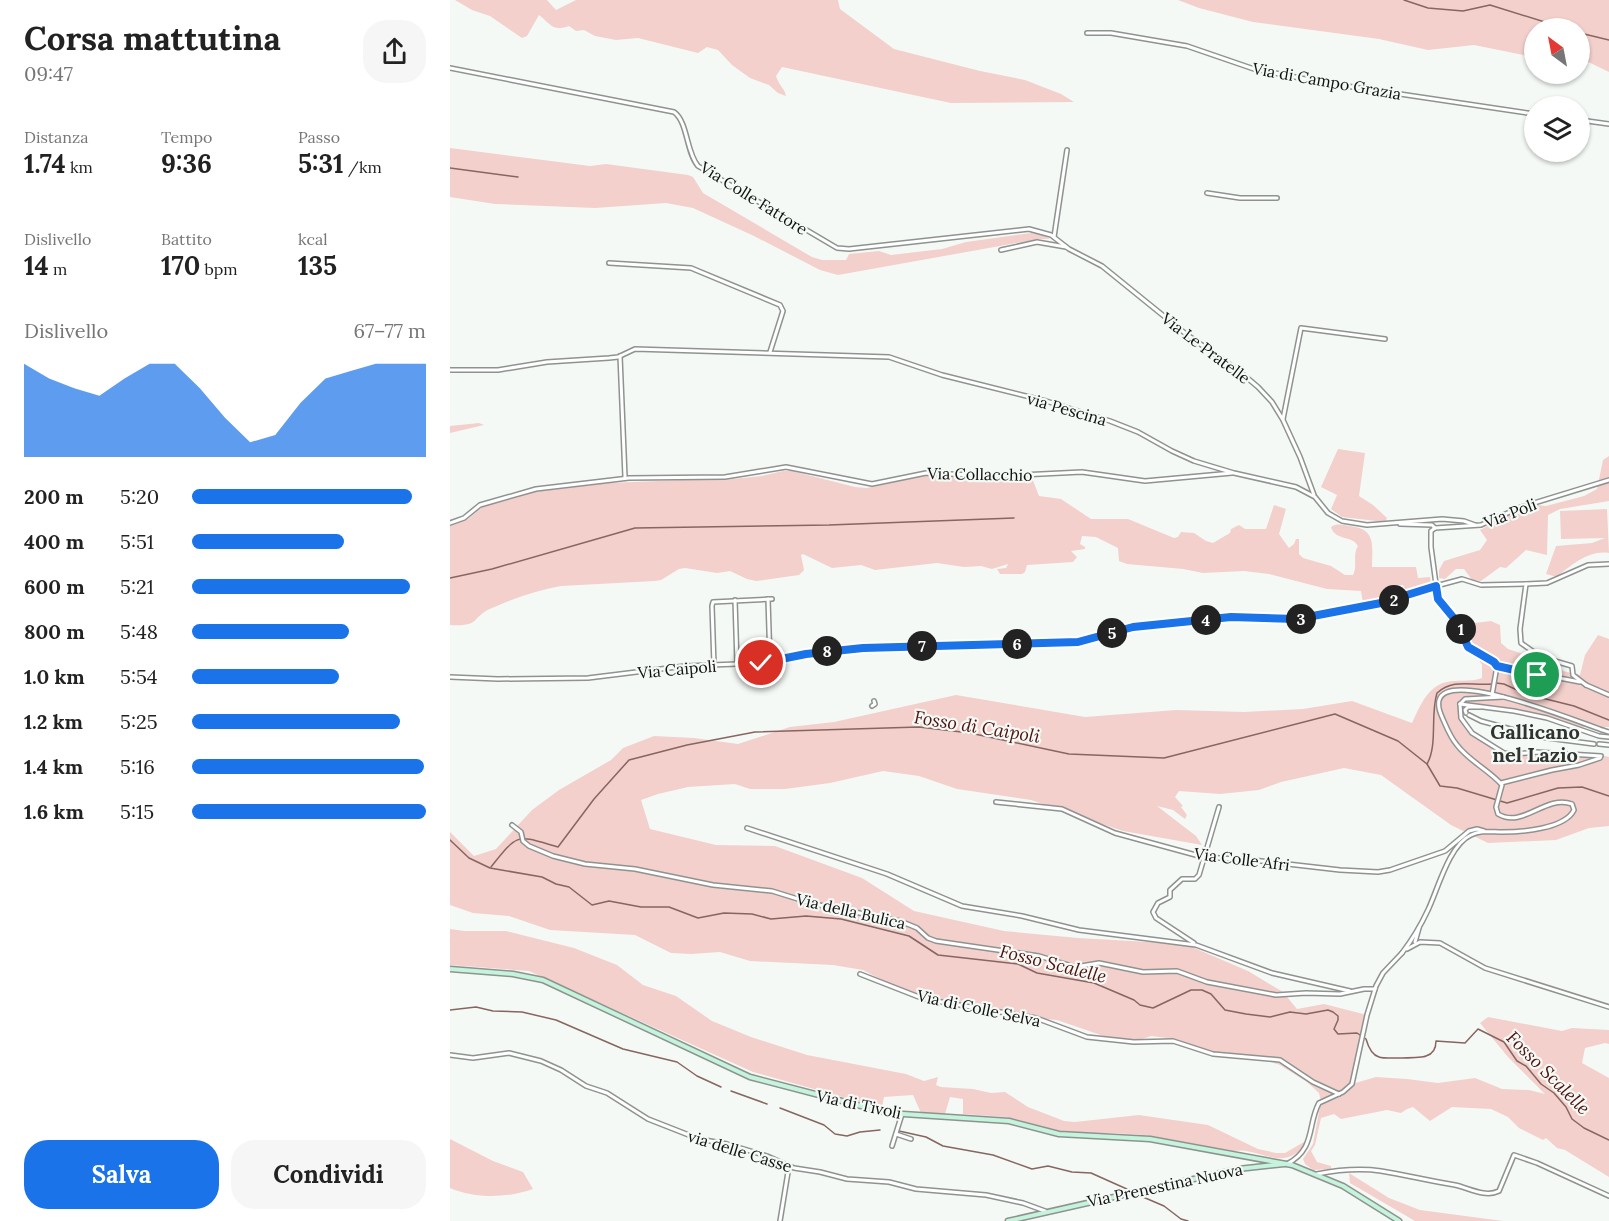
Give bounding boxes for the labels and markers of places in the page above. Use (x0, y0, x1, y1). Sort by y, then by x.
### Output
pin: 2 (1379, 585, 1409, 615)
pin: 3 (1286, 604, 1316, 634)
pin: 4 (1191, 605, 1221, 635)
pin: 1 (1446, 614, 1476, 644)
pin: 5 (1097, 618, 1127, 648)
pin: 6 (1002, 629, 1032, 659)
pin: 7 (907, 631, 937, 661)
pin: 8 (812, 636, 842, 666)
pin (735, 637, 786, 688)
pin (1511, 649, 1562, 700)

